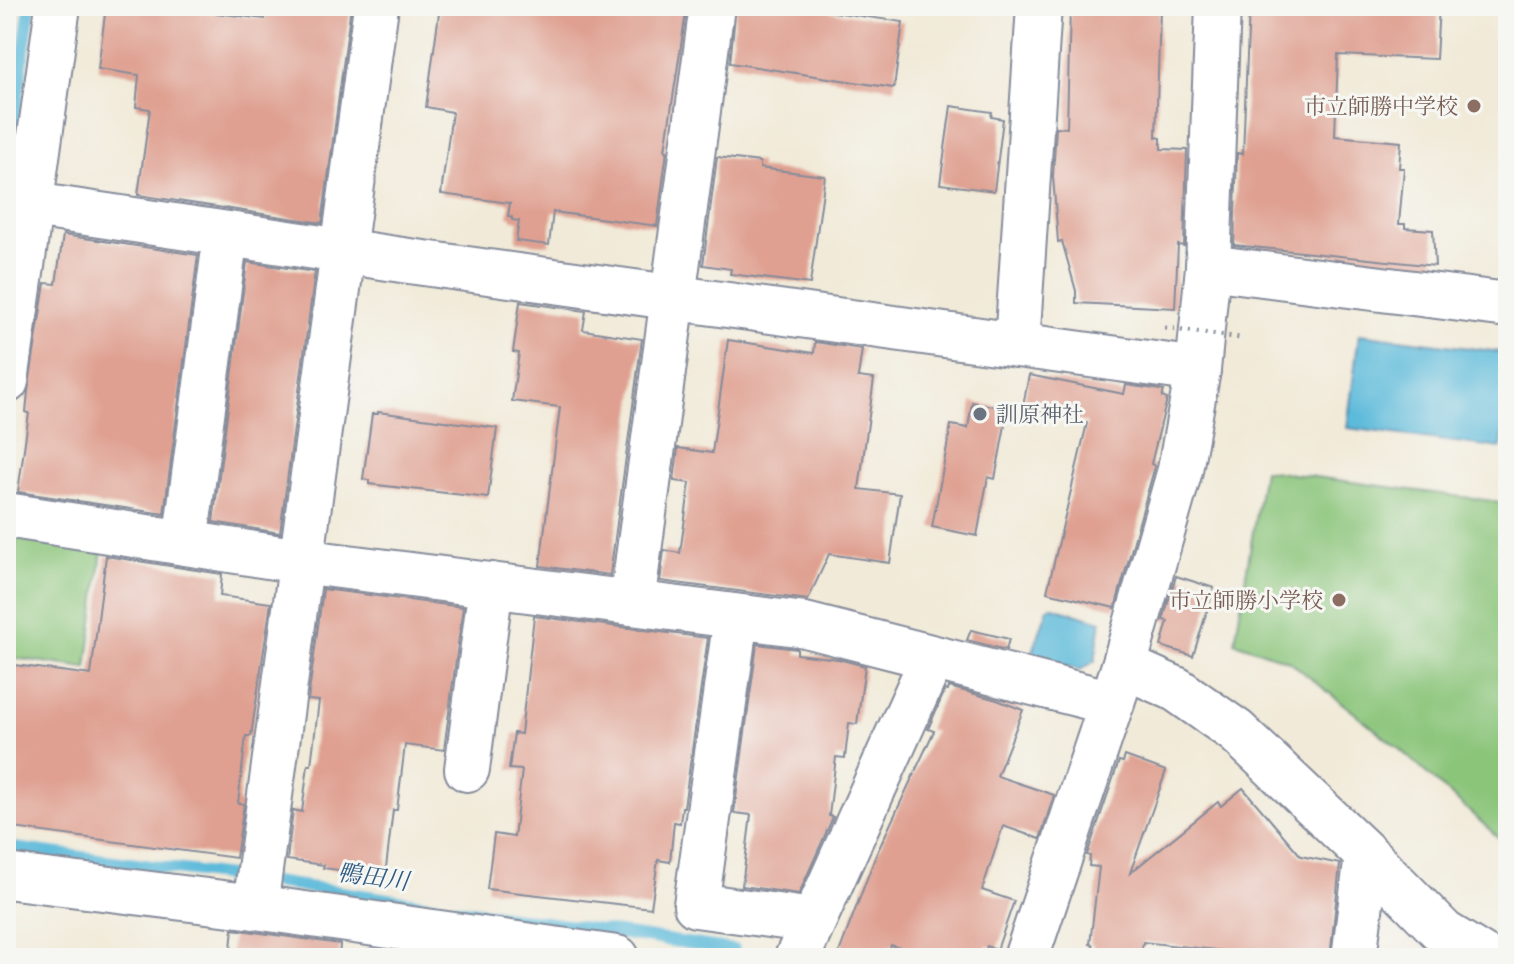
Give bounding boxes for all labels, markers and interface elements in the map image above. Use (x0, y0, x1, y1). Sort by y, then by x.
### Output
place label: 市立師勝中学校 (1304, 93, 1458, 124)
marker: 市立師勝中学校 (1465, 97, 1483, 115)
place label: 訓原神社 (996, 401, 1084, 432)
marker: 訓原神社 (971, 405, 989, 423)
place label: 市立師勝小学校 (1169, 587, 1323, 618)
marker: 市立師勝小学校 (1330, 591, 1348, 609)
water label: 鴨田川 (335, 857, 414, 901)

